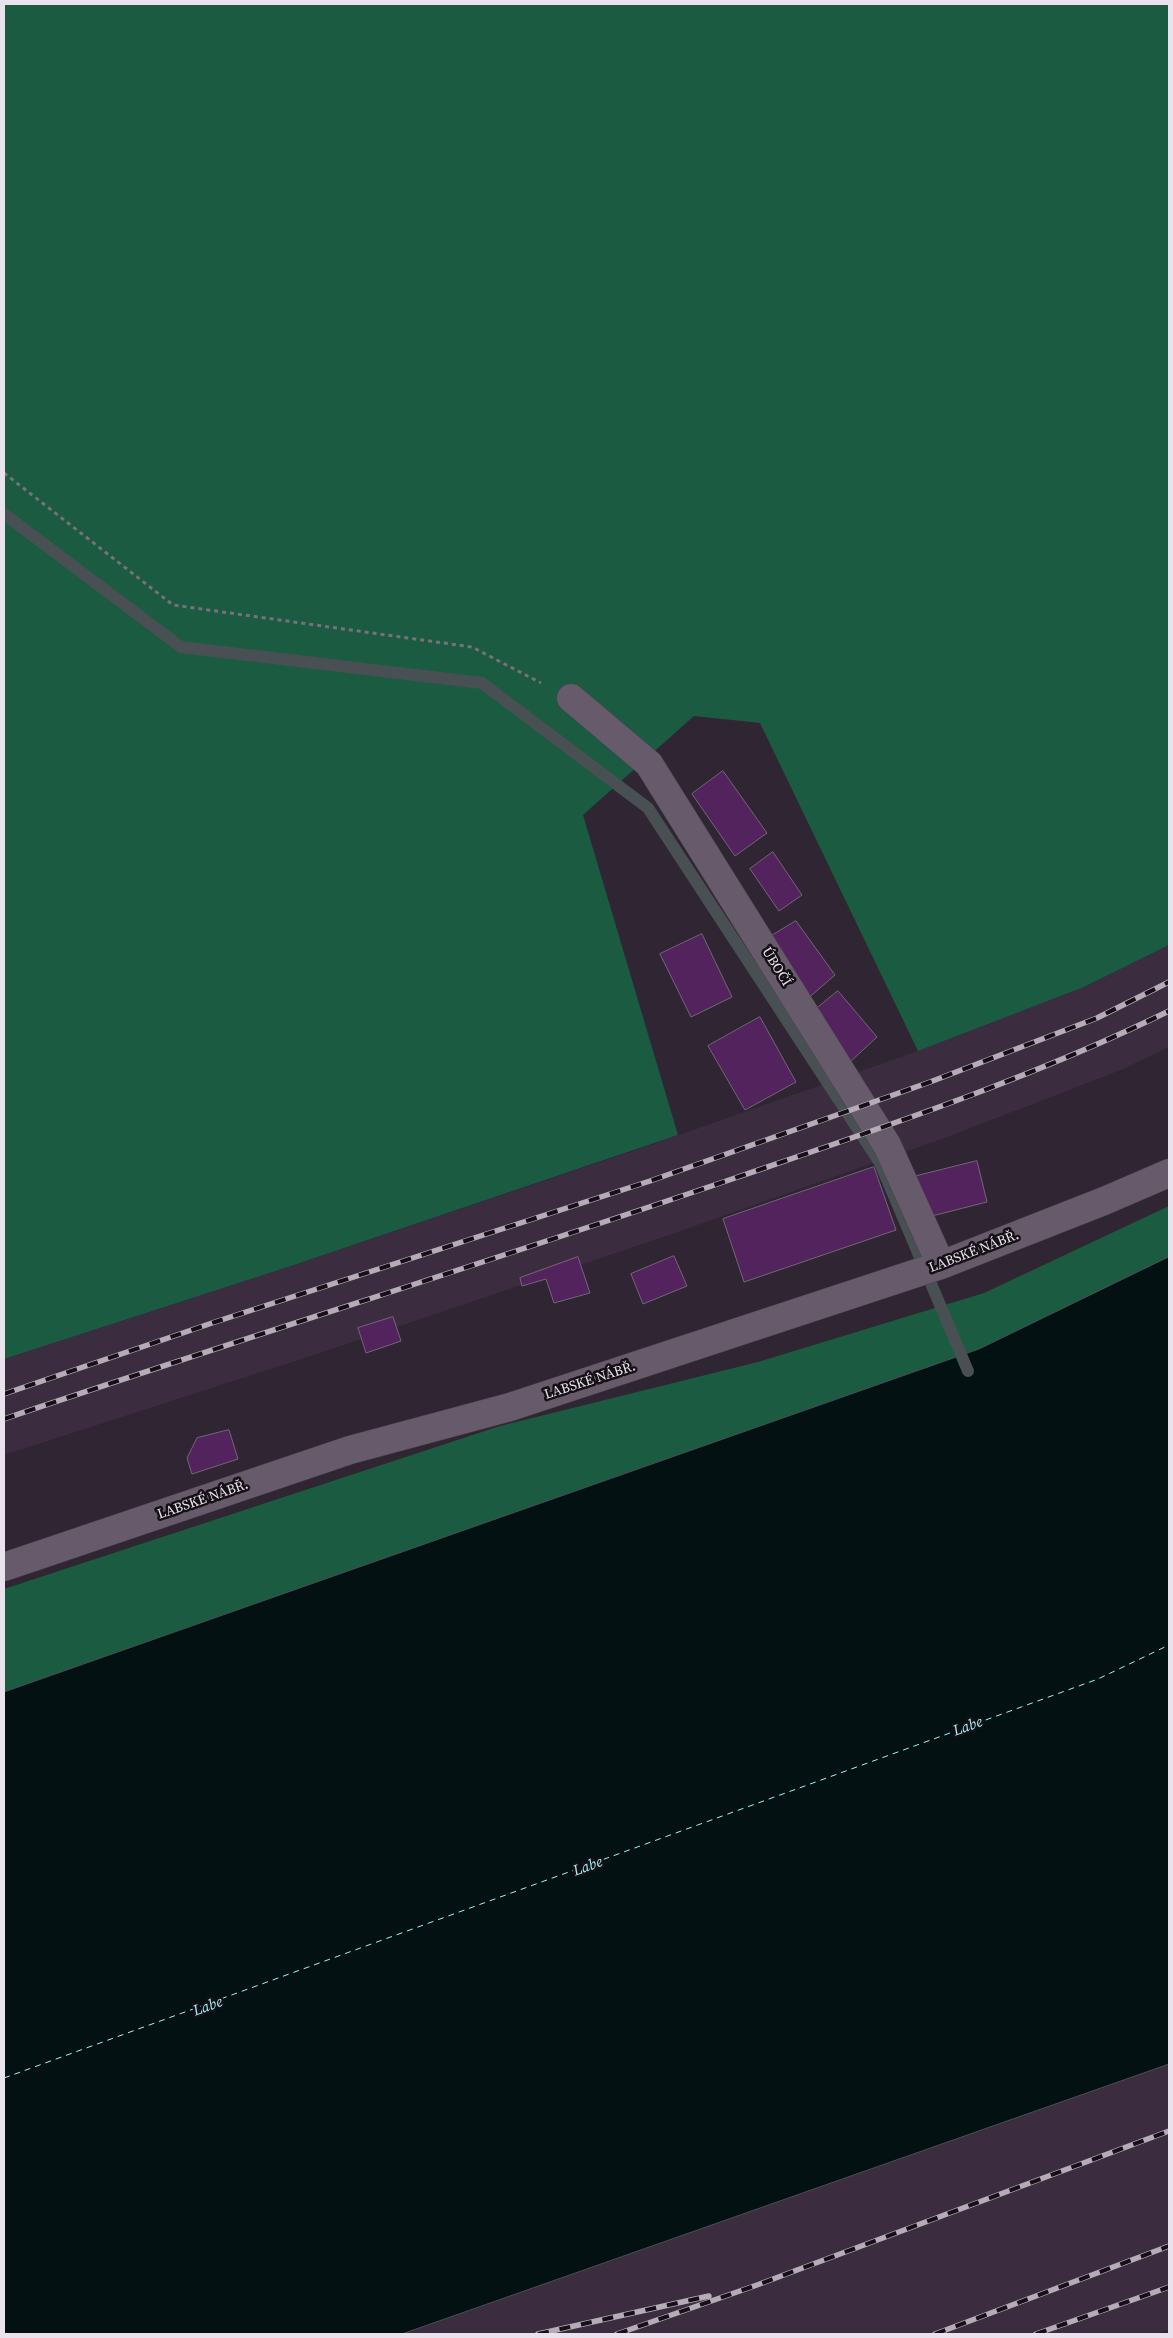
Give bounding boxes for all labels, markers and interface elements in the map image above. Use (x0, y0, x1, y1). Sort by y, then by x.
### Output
street label: ÚBOČÍ (758, 944, 794, 990)
street label: LABSKÉ NÁBŘ. (927, 1227, 1021, 1277)
street label: LABSKÉ NÁBŘ. (542, 1358, 638, 1404)
street label: LABSKÉ NÁBŘ. (155, 1477, 251, 1523)
water label: Labe (951, 1713, 985, 1741)
water label: Labe (571, 1853, 605, 1881)
water label: Labe (191, 1993, 225, 2021)

